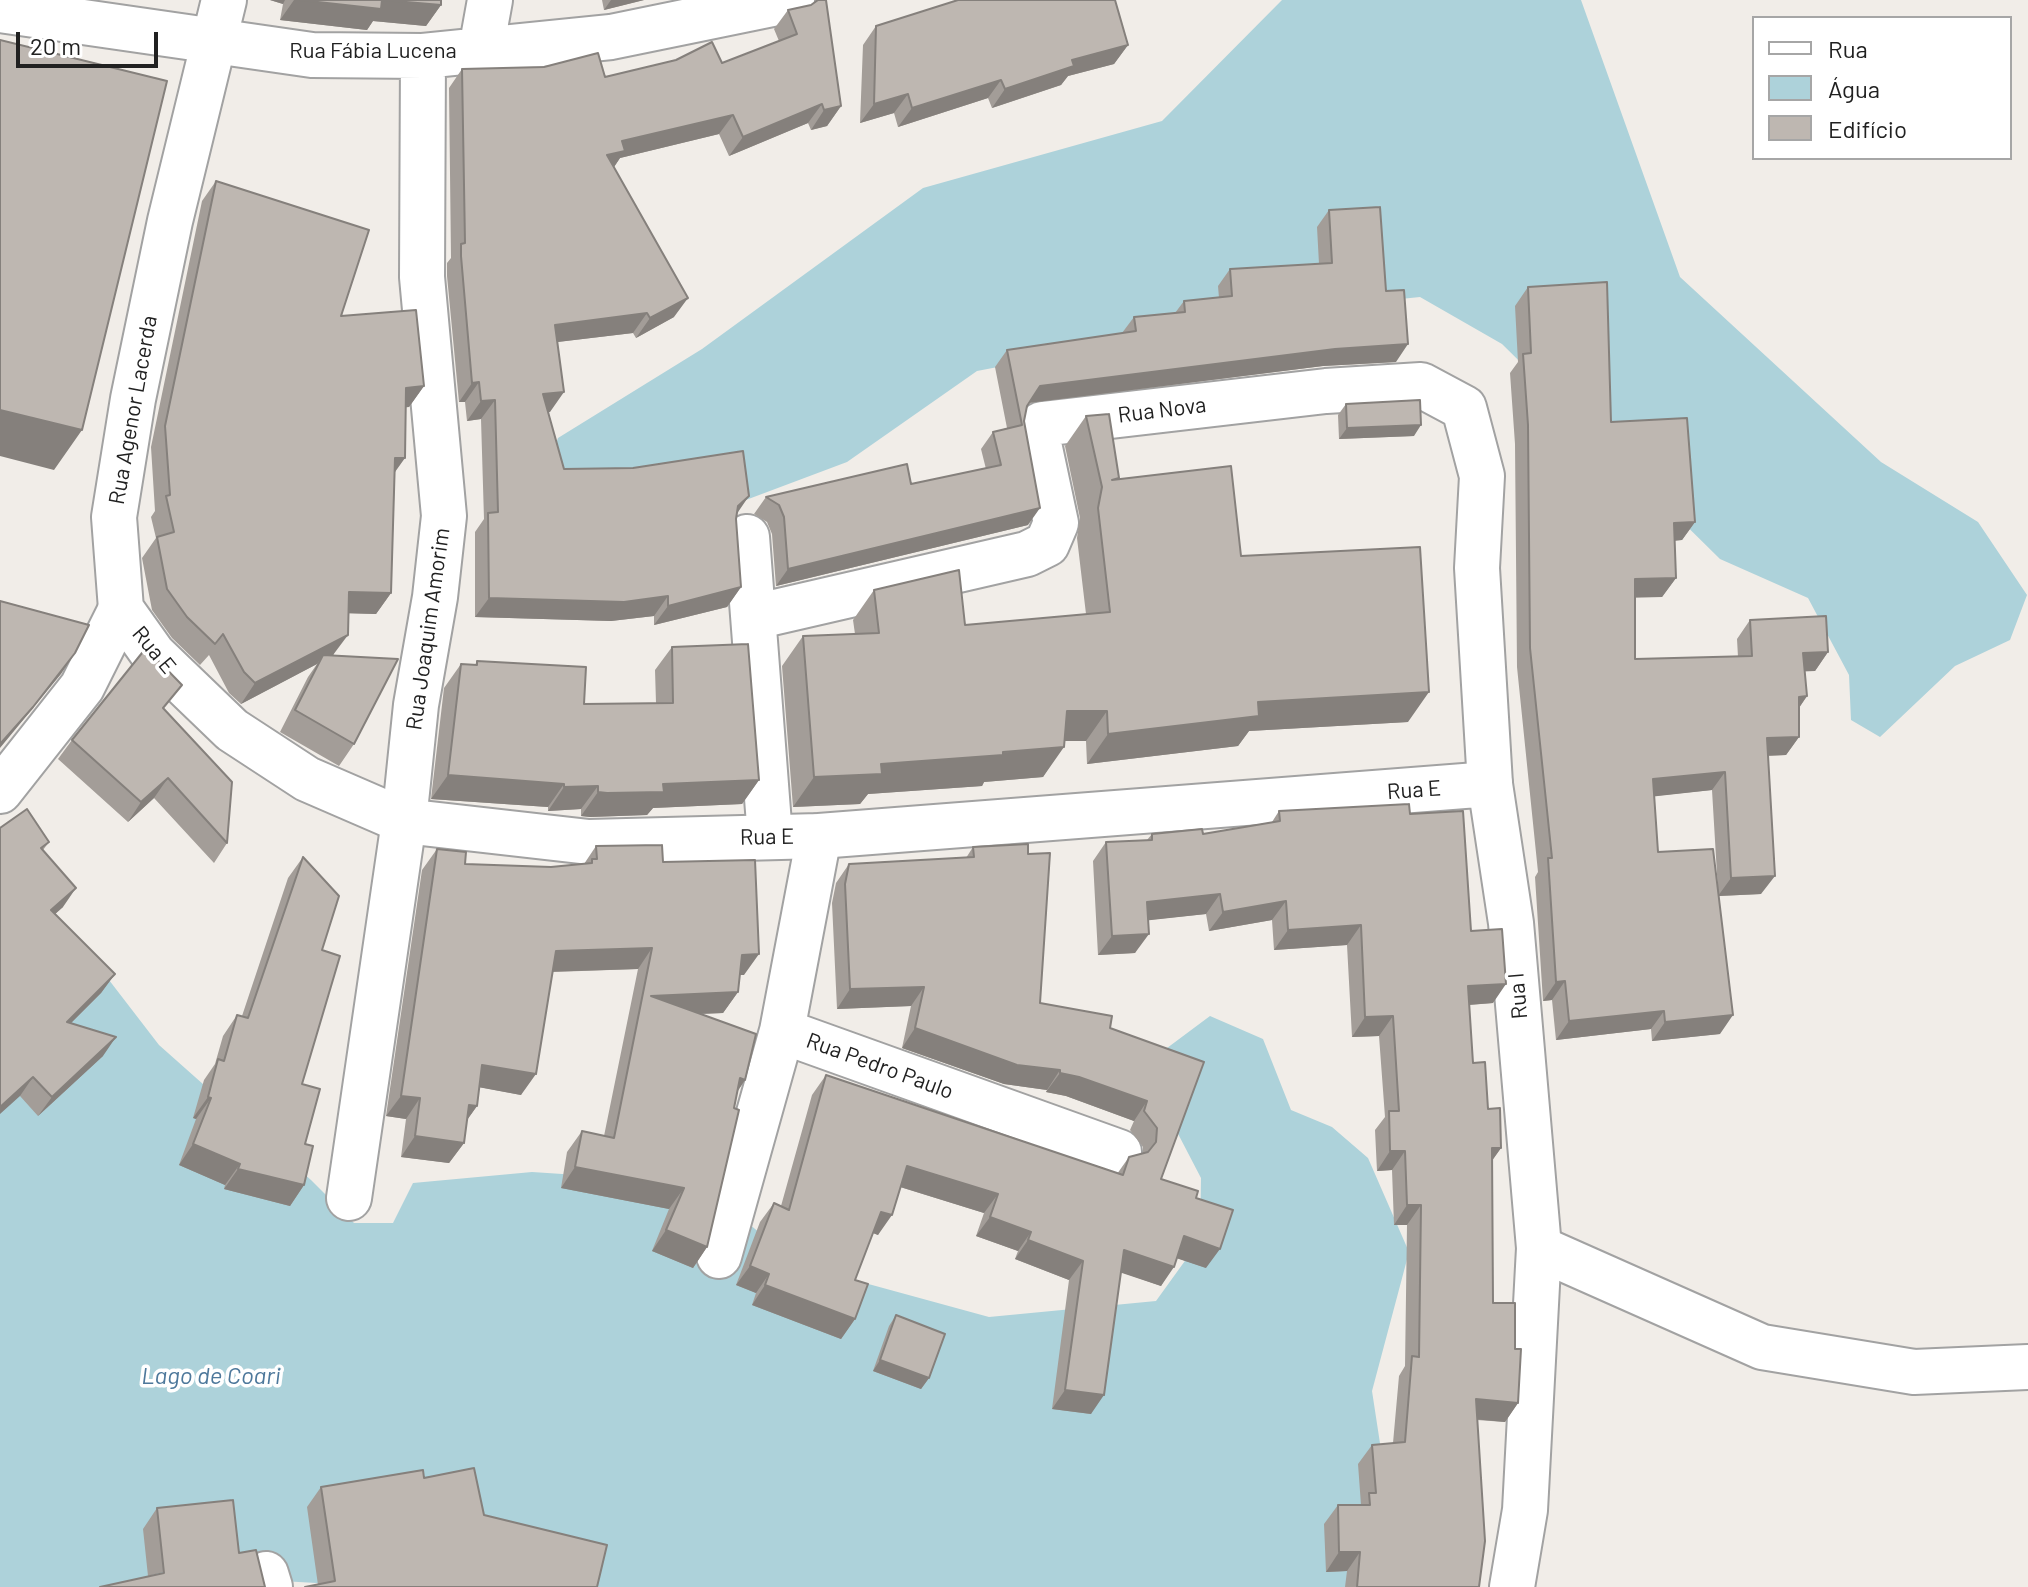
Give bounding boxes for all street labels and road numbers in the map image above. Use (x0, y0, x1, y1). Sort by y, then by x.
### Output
street label: Rua Fábia Lucena (289, 38, 457, 64)
street label: Rua Agenor Lacerda (103, 313, 163, 507)
street label: Rua Nova (1116, 391, 1208, 429)
street label: Rua Joaquim Amorim (401, 526, 455, 732)
street label: Rua E (126, 621, 182, 679)
street label: Rua E (1386, 775, 1442, 805)
street label: Rua E (740, 823, 794, 851)
street label: Rua I (1503, 972, 1533, 1020)
street label: Rua Pedro Paulo (803, 1027, 957, 1105)

